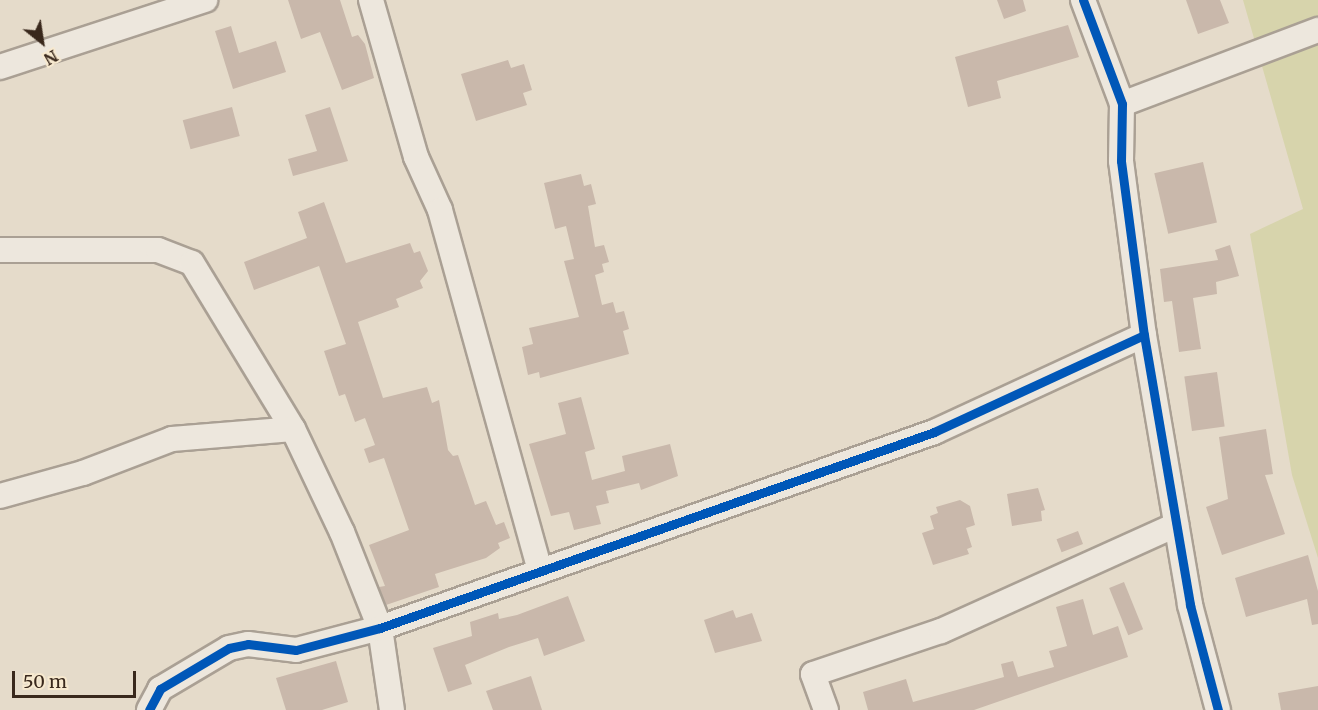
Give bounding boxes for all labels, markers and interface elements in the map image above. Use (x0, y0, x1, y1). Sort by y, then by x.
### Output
north arrow (12, 12, 72, 72)
text: N (41, 46, 61, 69)
scale bar (15, 659, 140, 697)
text: 50 m (23, 670, 67, 693)

